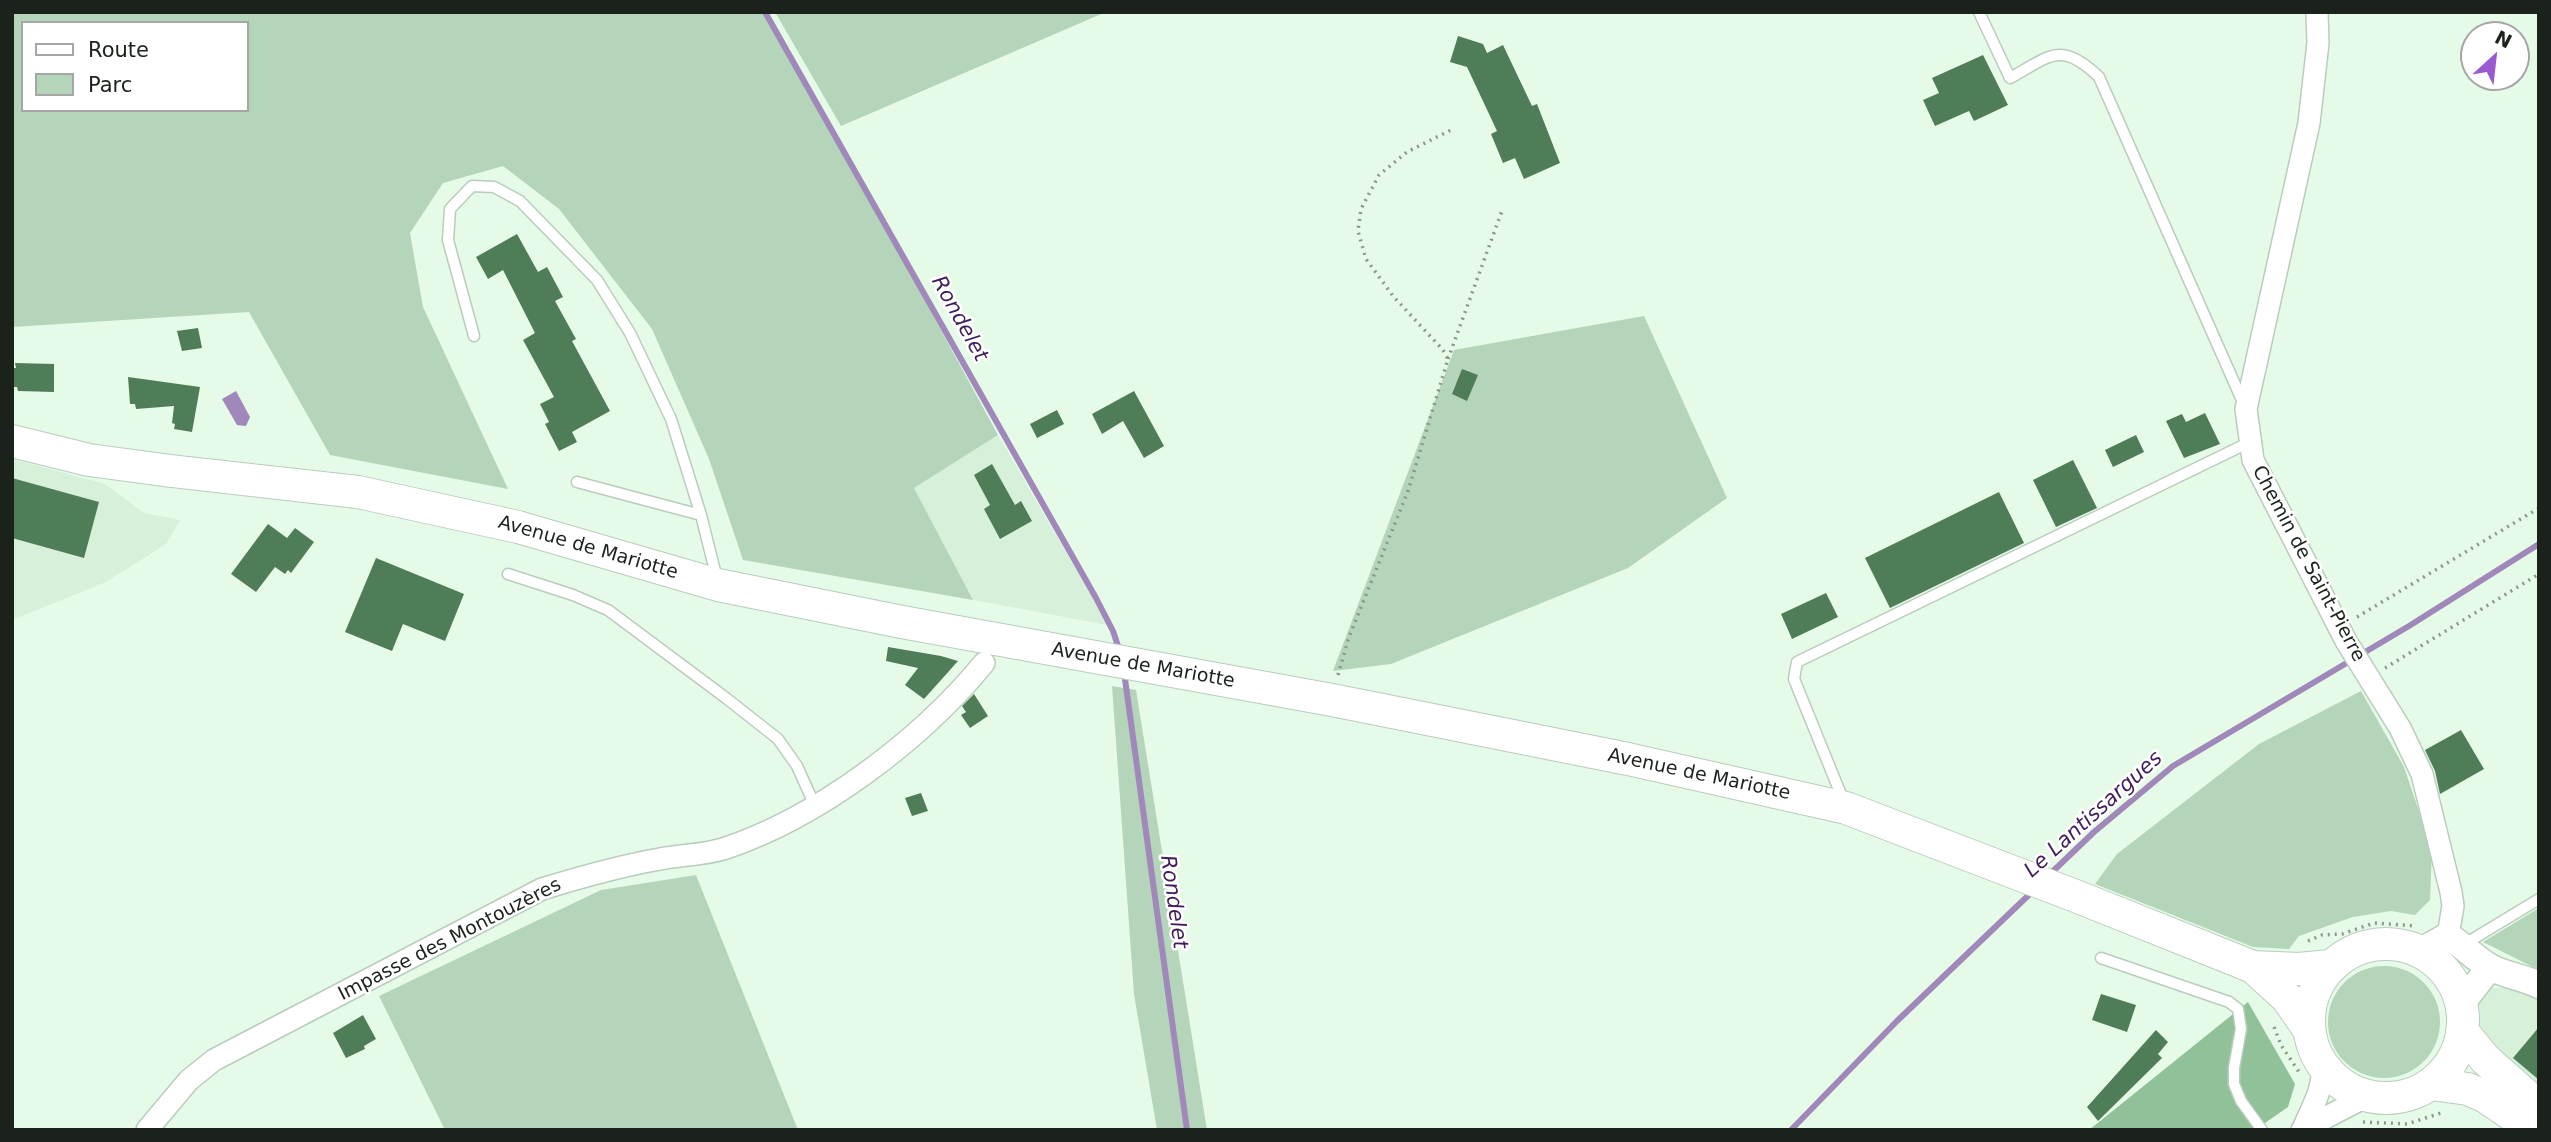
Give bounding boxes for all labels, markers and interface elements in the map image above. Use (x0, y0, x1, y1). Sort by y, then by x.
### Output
legend (21, 21, 248, 112)
north arrow (2460, 21, 2530, 91)
text: N (2492, 26, 2516, 52)
text: Route (88, 38, 149, 62)
text: Parc (88, 73, 132, 97)
water label: Rondelet (925, 272, 993, 366)
street label: Chemin de Saint-Pierre (2247, 462, 2369, 666)
street label: Avenue de Mariotte (496, 511, 680, 585)
street label: Avenue de Mariotte (1050, 639, 1236, 693)
street label: Avenue de Mariotte (1606, 745, 1792, 805)
water label: Le Lantissargues (2020, 746, 2168, 884)
water label: Rondelet (1154, 854, 1192, 950)
street label: Impasse des Montouzères (335, 874, 565, 1006)

